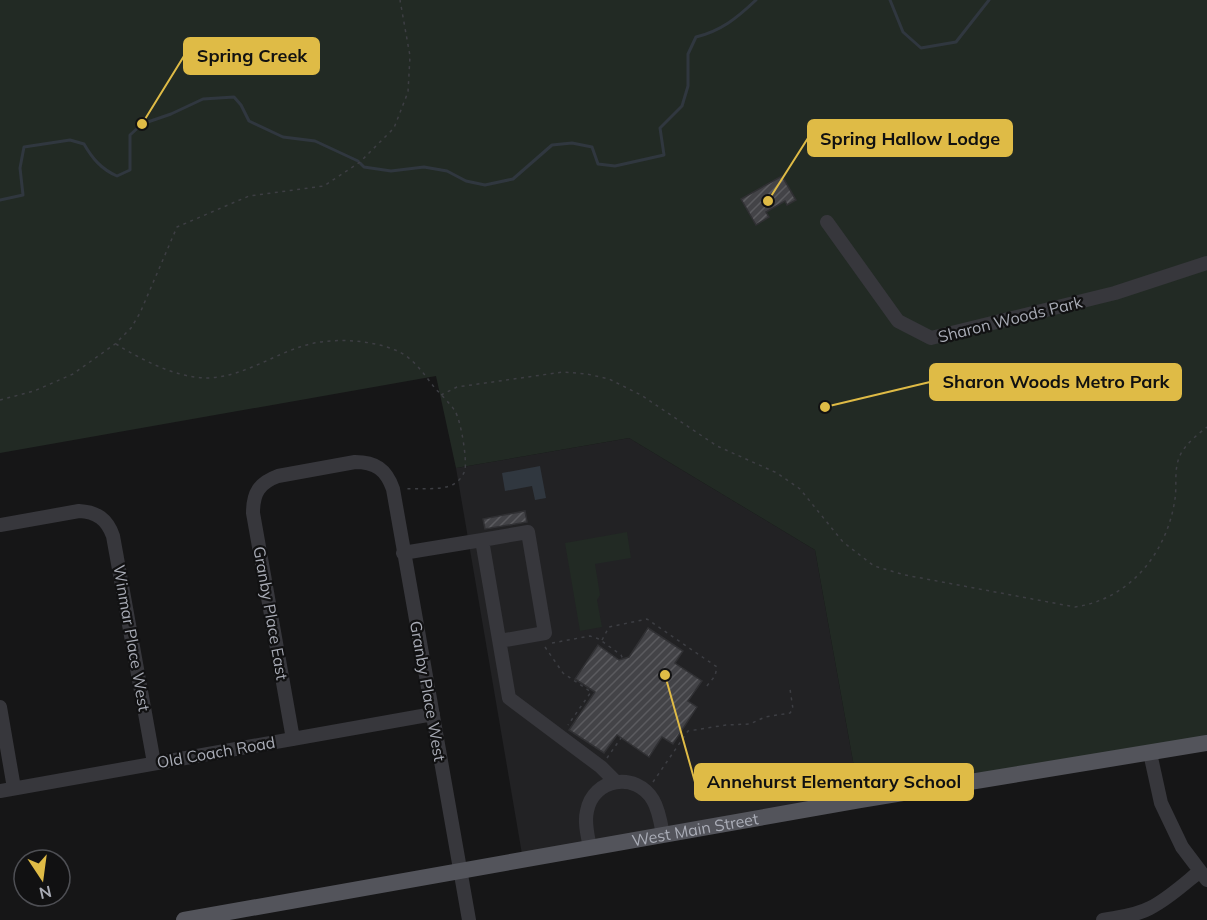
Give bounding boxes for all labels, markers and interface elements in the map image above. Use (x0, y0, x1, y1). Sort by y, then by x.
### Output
callout: Spring Creek (184, 38, 319, 74)
text: Spring Creek (197, 44, 308, 67)
callout: Spring Hallow Lodge (808, 120, 1012, 156)
text: Spring Hallow Lodge (820, 127, 1000, 150)
street label: Sharon Woods Park (936, 291, 1085, 347)
callout: Sharon Woods Metro Park (930, 364, 1181, 400)
text: Sharon Woods Metro Park (942, 370, 1171, 393)
street label: Granby Place East (249, 545, 293, 682)
street label: Winmar Place West (109, 563, 155, 713)
street label: Granby Place West (406, 619, 450, 763)
street label: Old Coach Road (155, 732, 277, 772)
callout: Annehurst Elementary School (695, 764, 973, 800)
text: Annehurst Elementary School (707, 770, 961, 793)
street label: West Main Street (630, 808, 760, 850)
north arrow (12, 848, 72, 908)
text: N (37, 882, 54, 904)

